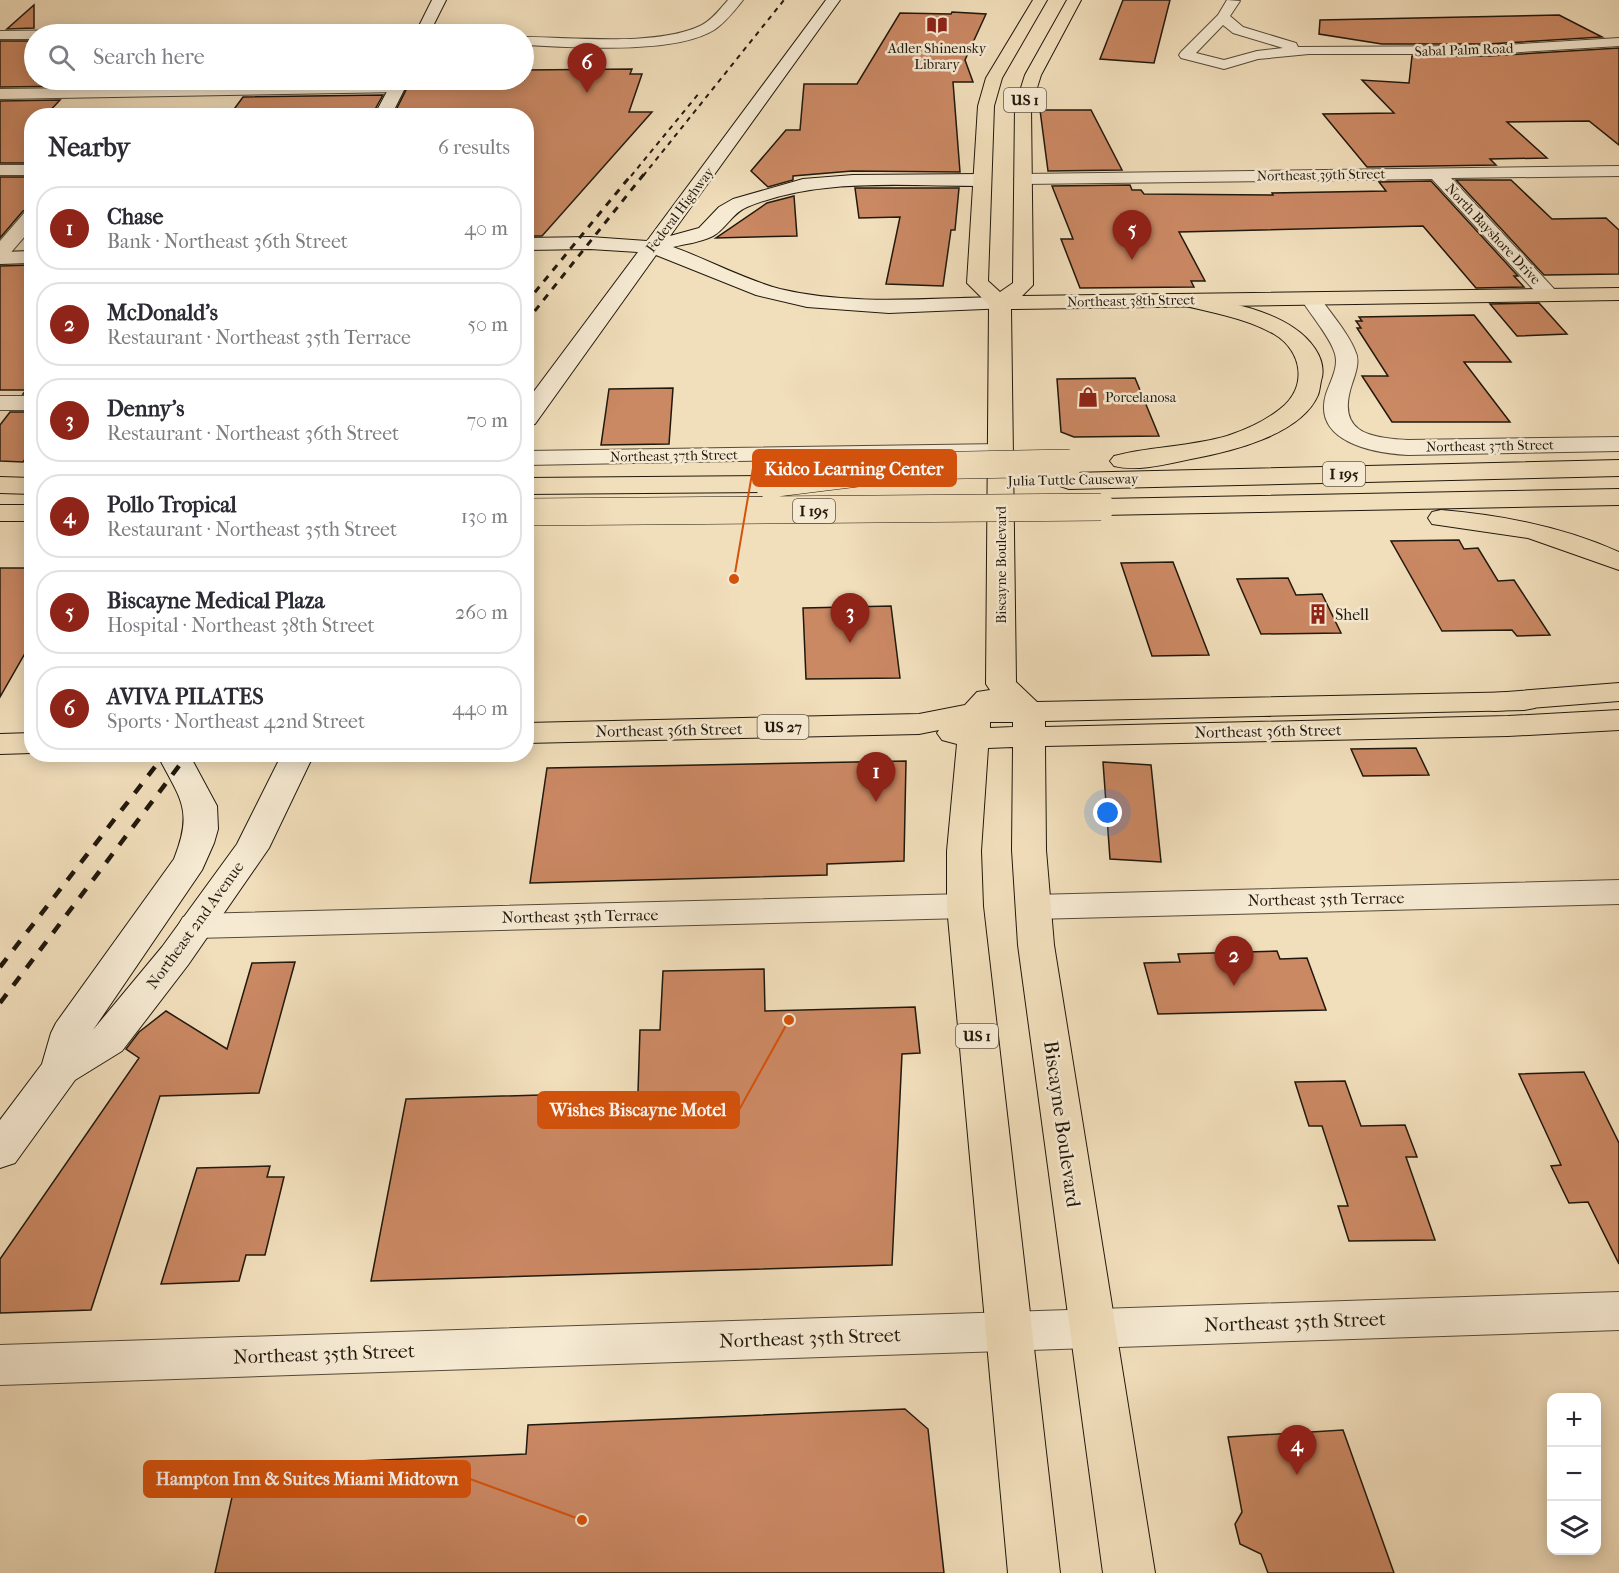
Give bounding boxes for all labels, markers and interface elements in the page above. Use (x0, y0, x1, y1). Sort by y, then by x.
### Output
library icon: Adler Shinensky Library (925, 13, 949, 37)
search box (24, 24, 534, 90)
place label: Adler Shinensky Library (887, 40, 987, 73)
street label: Sabal Palm Road (1414, 40, 1514, 60)
icon: search (45, 41, 78, 74)
text: Search here (93, 44, 205, 70)
pin: 6 (568, 44, 606, 93)
road number: US 1 (1004, 88, 1046, 112)
text: Nearby (48, 132, 130, 163)
text: 6 results (438, 136, 510, 159)
street label: Federal Highway (642, 164, 718, 256)
street label: Northeast 39th Street (1257, 165, 1385, 185)
street label: North Bayshore Drive (1442, 180, 1544, 288)
text: Chase (107, 204, 163, 230)
pin: 5 (1112, 210, 1152, 260)
text: 1 (66, 217, 73, 240)
text: 40 m (464, 217, 508, 240)
text: Bank · Northeast 36th Street (107, 230, 348, 253)
street label: Northeast 38th Street (1067, 291, 1195, 311)
text: McDonald's (107, 300, 218, 326)
text: 2 (64, 313, 75, 336)
text: 50 m (467, 313, 508, 336)
text: Restaurant · Northeast 35th Terrace (107, 326, 411, 349)
shop icon: Porcelanosa (1076, 385, 1100, 409)
place label: Porcelanosa (1105, 389, 1177, 406)
text: Denny's (107, 396, 184, 422)
text: 3 (65, 409, 74, 432)
text: 70 m (466, 409, 508, 432)
text: Restaurant · Northeast 36th Street (107, 422, 399, 445)
street label: Northeast 37th Street (1426, 436, 1554, 456)
street label: Northeast 37th Street (610, 446, 738, 466)
callout: Kidco Learning Center (753, 450, 956, 486)
text: Kidco Learning Center (765, 459, 944, 480)
road number: I 195 (1323, 462, 1365, 486)
street label: Julia Tuttle Causeway (1006, 470, 1139, 490)
text: Pollo Tropical (107, 492, 237, 518)
road number: I 195 (793, 499, 835, 523)
text: 4 (64, 505, 75, 528)
text: 130 m (461, 505, 508, 528)
street label: Biscayne Boulevard (993, 506, 1010, 624)
text: Restaurant · Northeast 35th Street (107, 518, 397, 541)
text: Biscayne Medical Plaza (107, 588, 325, 614)
pin: 3 (830, 594, 870, 643)
text: 5 (65, 601, 74, 624)
text: 260 m (455, 601, 508, 624)
building icon: Shell (1306, 602, 1330, 626)
place label: Shell (1335, 605, 1369, 624)
text: Hospital · Northeast 38th Street (107, 614, 375, 637)
text: AVIVA PILATES (107, 684, 264, 710)
text: 6 (64, 697, 75, 720)
text: 440 m (452, 697, 508, 720)
text: Sports · Northeast 42nd Street (107, 710, 365, 733)
road number: US 27 (758, 715, 808, 739)
street label: Northeast 36th Street (595, 719, 743, 741)
street label: Northeast 36th Street (1194, 720, 1342, 742)
pin: 1 (856, 752, 896, 802)
your location (1093, 798, 1122, 827)
street label: Northeast 2nd Avenue (142, 857, 248, 992)
street label: Northeast 35th Terrace (1248, 888, 1405, 910)
street label: Northeast 35th Terrace (502, 905, 659, 927)
pin: 2 (1214, 936, 1254, 986)
road number: US 1 (956, 1024, 998, 1048)
street label: Biscayne Boulevard (1039, 1039, 1085, 1210)
callout: Wishes Biscayne Motel (538, 1092, 739, 1128)
text: Wishes Biscayne Motel (549, 1100, 727, 1121)
street label: Northeast 35th Street (1204, 1307, 1386, 1337)
street label: Northeast 35th Street (719, 1323, 901, 1353)
street label: Northeast 35th Street (233, 1339, 415, 1369)
map controls (1547, 1393, 1601, 1555)
button: + (1547, 1393, 1601, 1447)
pin: 4 (1278, 1426, 1316, 1475)
button: − (1547, 1447, 1601, 1501)
callout: Hampton Inn & Suites Miami Midtown (144, 1461, 470, 1497)
text: Hampton Inn & Suites Miami Midtown (156, 1469, 459, 1490)
button: layers (1547, 1501, 1601, 1555)

